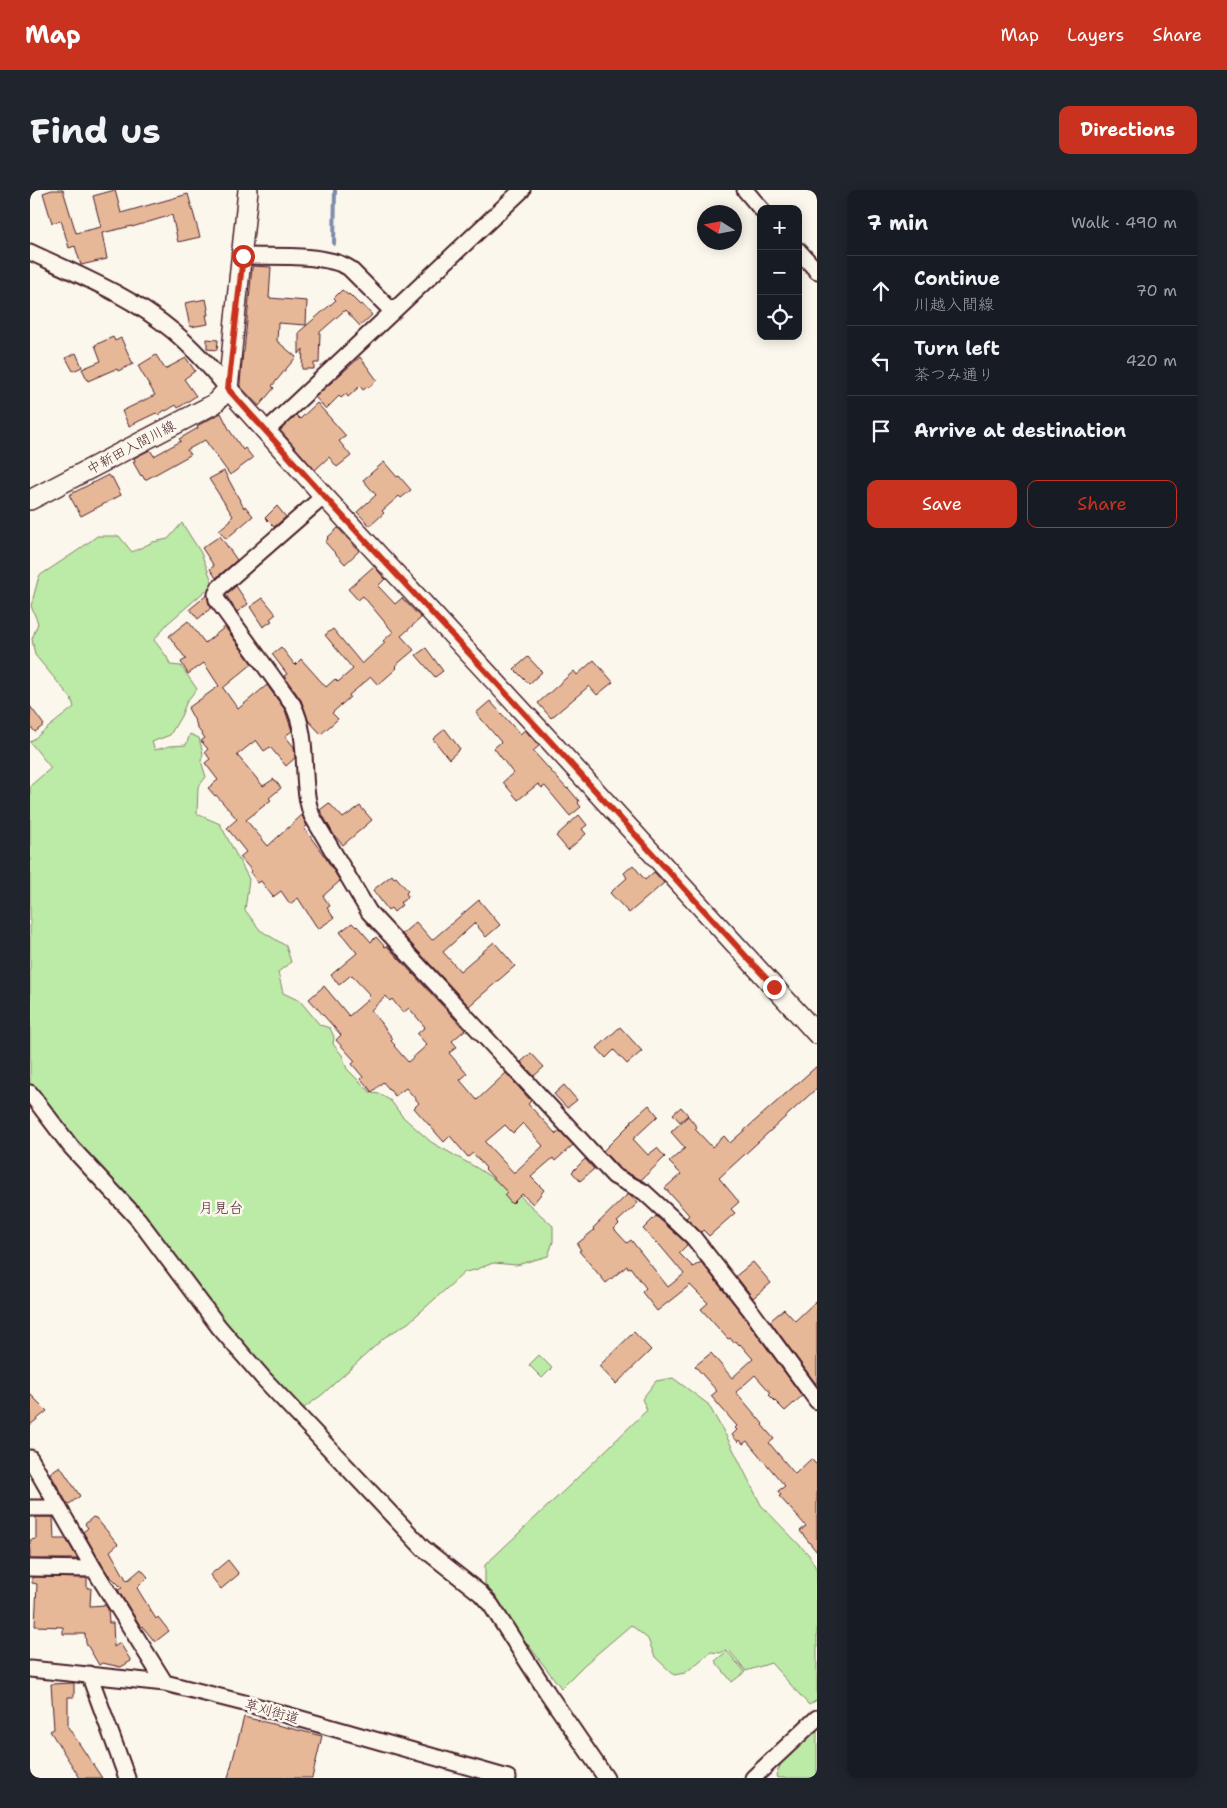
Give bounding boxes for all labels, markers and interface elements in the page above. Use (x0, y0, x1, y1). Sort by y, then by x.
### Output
text: Map (25, 19, 81, 51)
text: Map (1001, 23, 1039, 47)
text: Layers (1067, 23, 1124, 47)
text: Share (1152, 23, 1202, 47)
button: Directions (1059, 106, 1197, 154)
text: Find us (30, 107, 161, 154)
north arrow (697, 205, 742, 250)
map controls (757, 205, 802, 340)
button: + (757, 205, 802, 250)
text: 7 min (867, 209, 928, 237)
text: Walk · 490 m (1071, 212, 1177, 233)
route start (232, 245, 255, 268)
button: − (757, 250, 802, 295)
text: Continue (914, 266, 1000, 291)
icon: ahead (867, 277, 895, 305)
text: 70 m (1136, 280, 1177, 301)
text: 川越入間線 (914, 294, 994, 315)
button: locate (757, 295, 802, 340)
text: Turn left (914, 336, 1000, 361)
icon: left (867, 347, 895, 375)
text: 420 m (1126, 350, 1177, 371)
text: 茶つみ通り (914, 364, 994, 385)
street label: 中新田入間川線 (84, 416, 178, 478)
icon: arrive (867, 417, 895, 445)
text: Arrive at destination (914, 418, 1126, 443)
button: Save (867, 480, 1017, 528)
button: Share (1027, 480, 1177, 528)
route end (763, 976, 786, 999)
district label: 月見台 (198, 1198, 244, 1218)
street label: 草刈街道 (243, 1695, 301, 1727)

